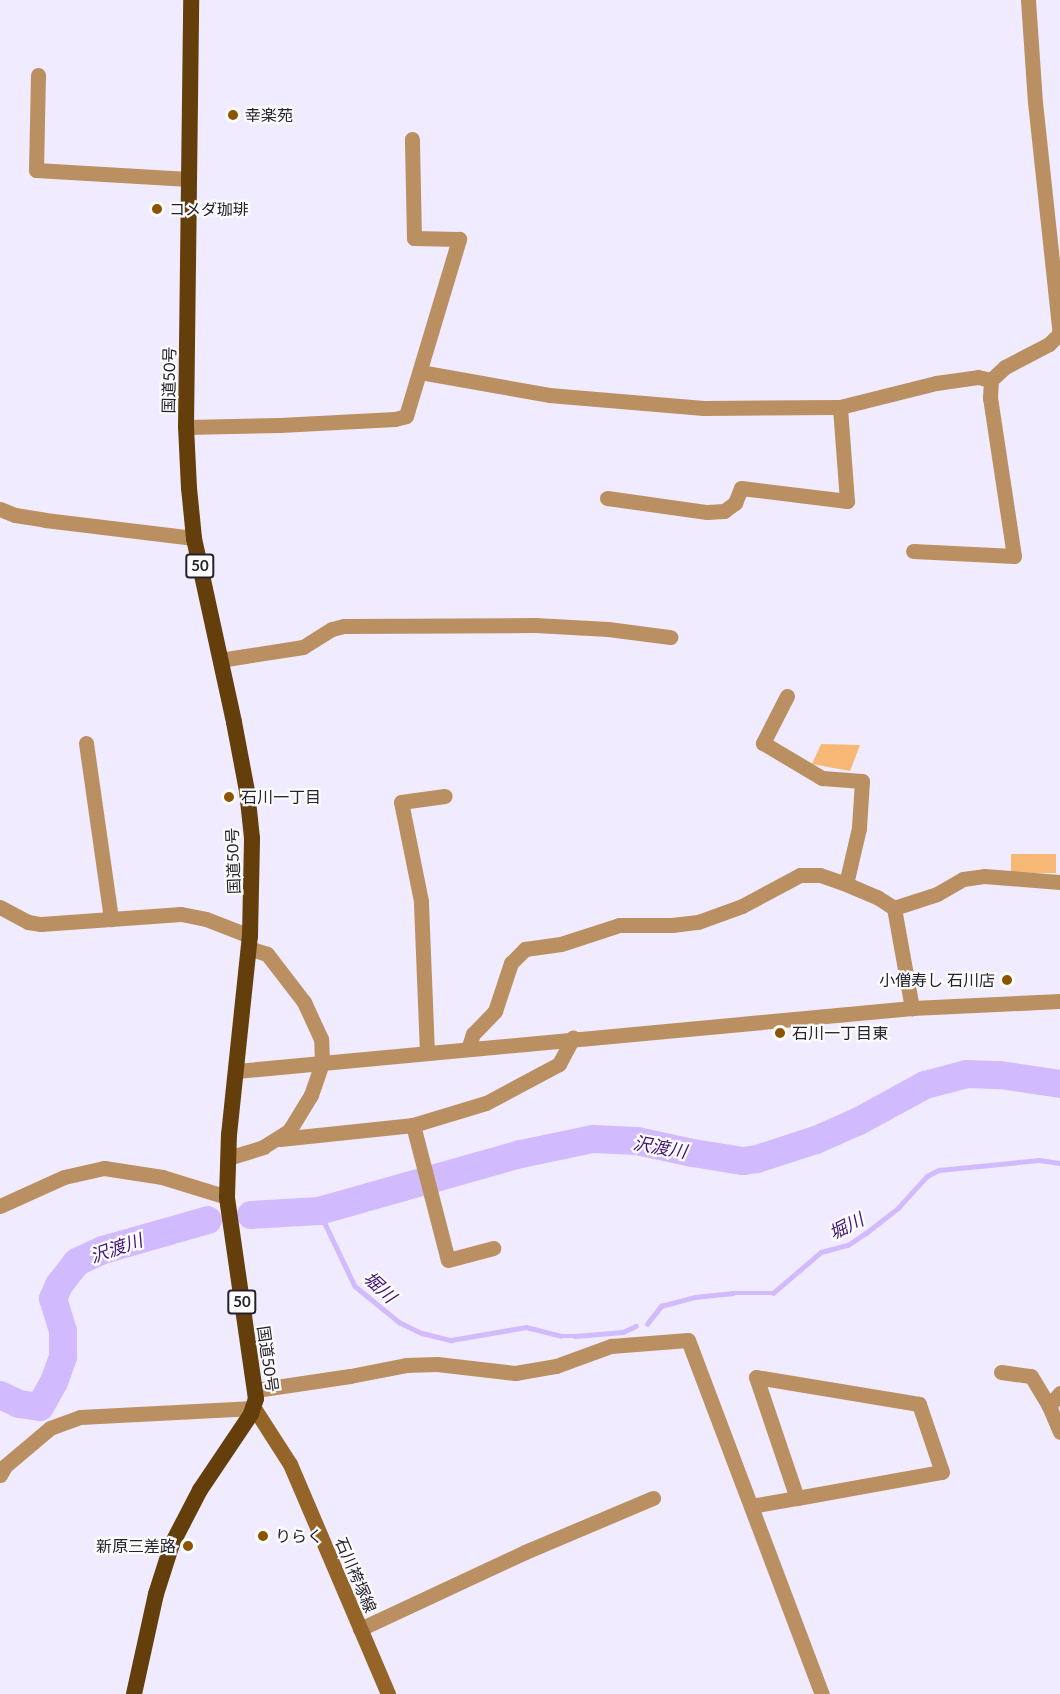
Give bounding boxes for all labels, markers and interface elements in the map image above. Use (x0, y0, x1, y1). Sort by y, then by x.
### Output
place label: 幸楽苑 (245, 105, 293, 125)
marker: 幸楽苑 (226, 108, 240, 122)
place label: コメダ珈琲 (169, 199, 249, 219)
marker: コメダ珈琲 (150, 202, 164, 216)
street label: 国道50号 (159, 347, 179, 413)
road number: 50 (185, 554, 215, 578)
place label: 石川一丁目 (241, 787, 321, 807)
marker: 石川一丁目 (222, 790, 236, 804)
street label: 国道50号 (222, 827, 244, 895)
place label: 小僧寿し 石川店 (879, 970, 995, 990)
marker: 小僧寿し 石川店 (1000, 973, 1014, 987)
place label: 石川一丁目東 (792, 1023, 888, 1043)
marker: 石川一丁目東 (773, 1026, 787, 1040)
water label: 沢渡川 (632, 1132, 688, 1162)
water label: 堀川 (825, 1208, 867, 1244)
water label: 沢渡川 (87, 1229, 145, 1267)
water label: 堀川 (359, 1267, 401, 1307)
road number: 50 (227, 1290, 257, 1314)
street label: 国道50号 (254, 1325, 282, 1393)
place label: りらく (275, 1526, 323, 1546)
marker: りらく (256, 1529, 270, 1543)
street label: 石川袴塚線 (332, 1534, 380, 1616)
place label: 新原三差路 (96, 1536, 176, 1556)
marker: 新原三差路 (181, 1539, 195, 1553)

